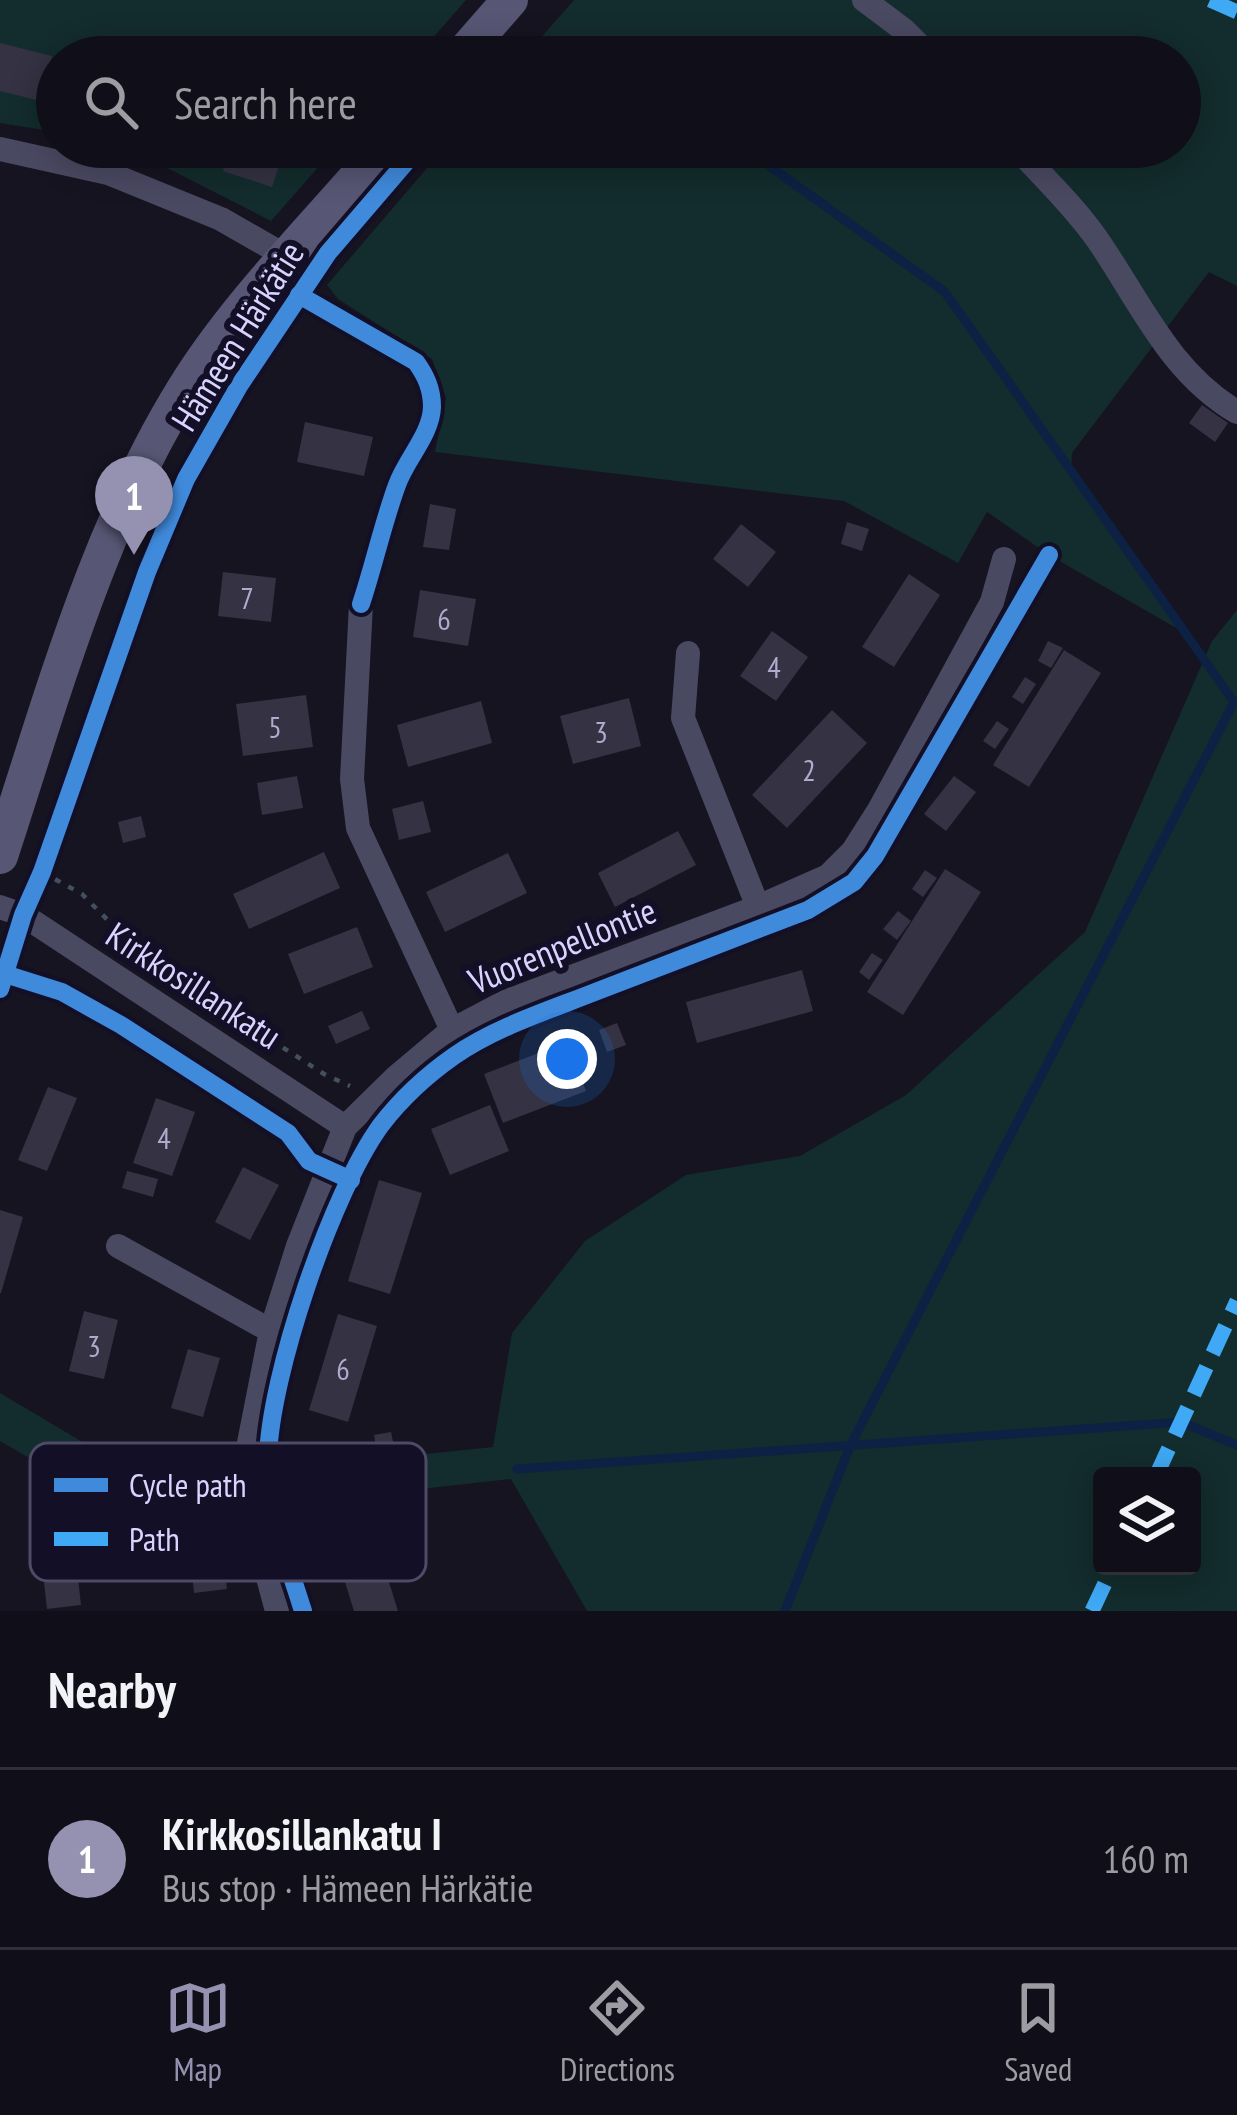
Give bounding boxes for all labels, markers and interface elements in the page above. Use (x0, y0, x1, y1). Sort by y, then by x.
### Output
search box (36, 36, 1201, 168)
icon: search (78, 69, 144, 135)
text: Search here (174, 73, 357, 131)
street label: Hämeen Härkätie (160, 233, 314, 439)
pin: 1 (95, 456, 173, 555)
house number: 7 (240, 578, 254, 617)
house number: 6 (437, 599, 451, 638)
house number: 4 (767, 647, 781, 686)
house number: 5 (268, 707, 282, 746)
house number: 3 (594, 712, 608, 751)
house number: 2 (802, 750, 816, 789)
street label: Vuorenpellontie (460, 886, 663, 1004)
street label: Kirkkosillankatu (98, 911, 290, 1059)
your location (537, 1029, 597, 1089)
house number: 4 (157, 1118, 171, 1157)
house number: 3 (87, 1326, 101, 1365)
house number: 6 (336, 1349, 350, 1388)
legend (30, 1443, 426, 1581)
text: Cycle path (129, 1463, 247, 1506)
map controls (1093, 1467, 1201, 1575)
button: layers (1093, 1467, 1201, 1575)
text: Path (129, 1517, 180, 1560)
text: Nearby (48, 1656, 176, 1722)
text: Kirkkosillankatu I (162, 1804, 442, 1862)
text: 1 (78, 1833, 96, 1884)
text: 160 m (1103, 1833, 1189, 1884)
text: Bus stop · Hämeen Härkätie (162, 1862, 533, 1913)
tab: Map (165, 1975, 231, 2090)
tab: Directions (560, 1975, 675, 2090)
tab: Saved (1004, 1975, 1072, 2090)

